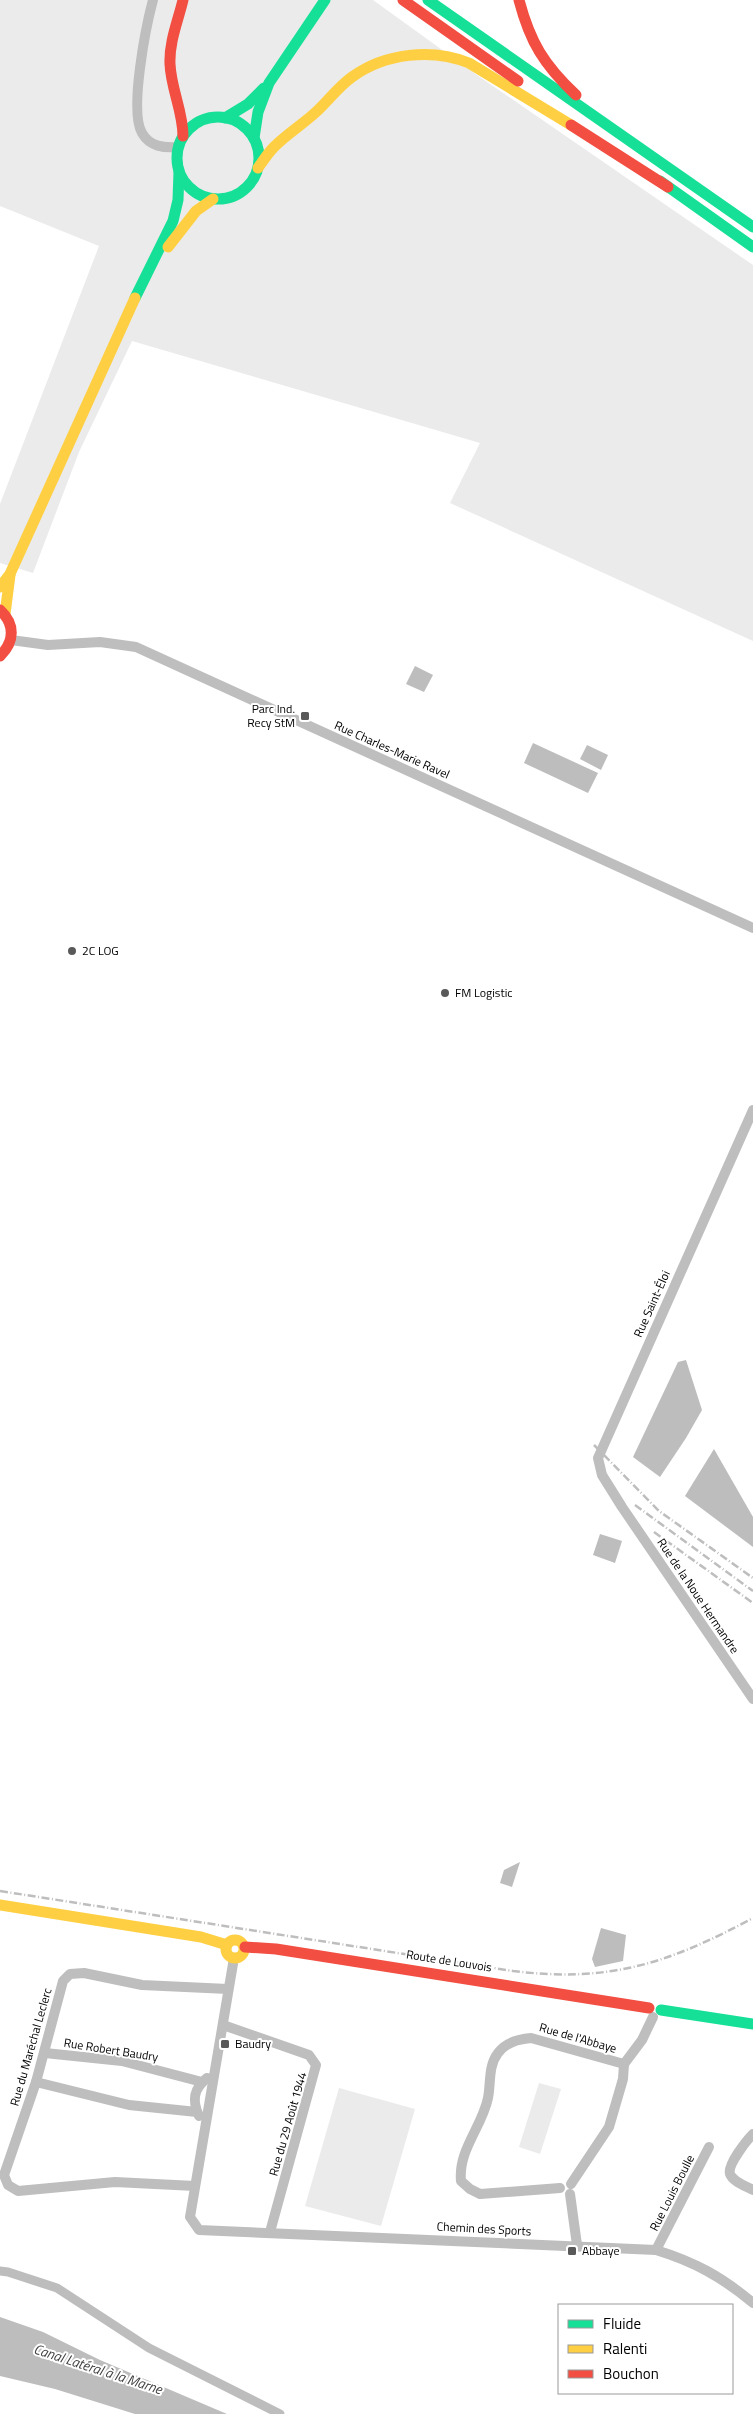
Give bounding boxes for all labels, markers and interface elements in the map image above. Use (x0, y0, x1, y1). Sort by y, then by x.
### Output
place label: Parc Ind. Recy StM (247, 699, 295, 732)
marker: Parc Ind. Recy StM (299, 710, 311, 722)
street label: Rue Charles-Marie Ravel (331, 716, 453, 784)
place label: 2C LOG (82, 941, 119, 960)
marker: 2C LOG (66, 945, 78, 957)
place label: FM Logistic (455, 983, 513, 1002)
marker: FM Logistic (439, 987, 451, 999)
street label: Rue Saint-Éloi (628, 1267, 675, 1340)
street label: Rue de la Noue Hermandre (653, 1534, 744, 1657)
street label: Route de Louvois (405, 1944, 494, 1977)
street label: Rue du Maréchal Leclerc (5, 1986, 56, 2108)
street label: Rue de l'Abbaye (537, 2017, 619, 2058)
street label: Rue Robert Baudry (62, 2033, 160, 2066)
place label: Baudry (235, 2034, 271, 2053)
marker: Baudry (219, 2038, 231, 2050)
street label: Rue du 29 Août 1944 (264, 2069, 312, 2178)
street label: Rue Louis Boulle (644, 2151, 699, 2234)
street label: Chemin des Sports (436, 2217, 532, 2240)
place label: Abbaye (582, 2241, 619, 2260)
marker: Abbaye (566, 2245, 578, 2257)
legend (558, 2304, 733, 2394)
text: Fluide (603, 2312, 641, 2335)
text: Ralenti (603, 2337, 647, 2360)
water label: Canal Latéral à la Marne (31, 2338, 167, 2400)
text: Bouchon (603, 2362, 659, 2385)

